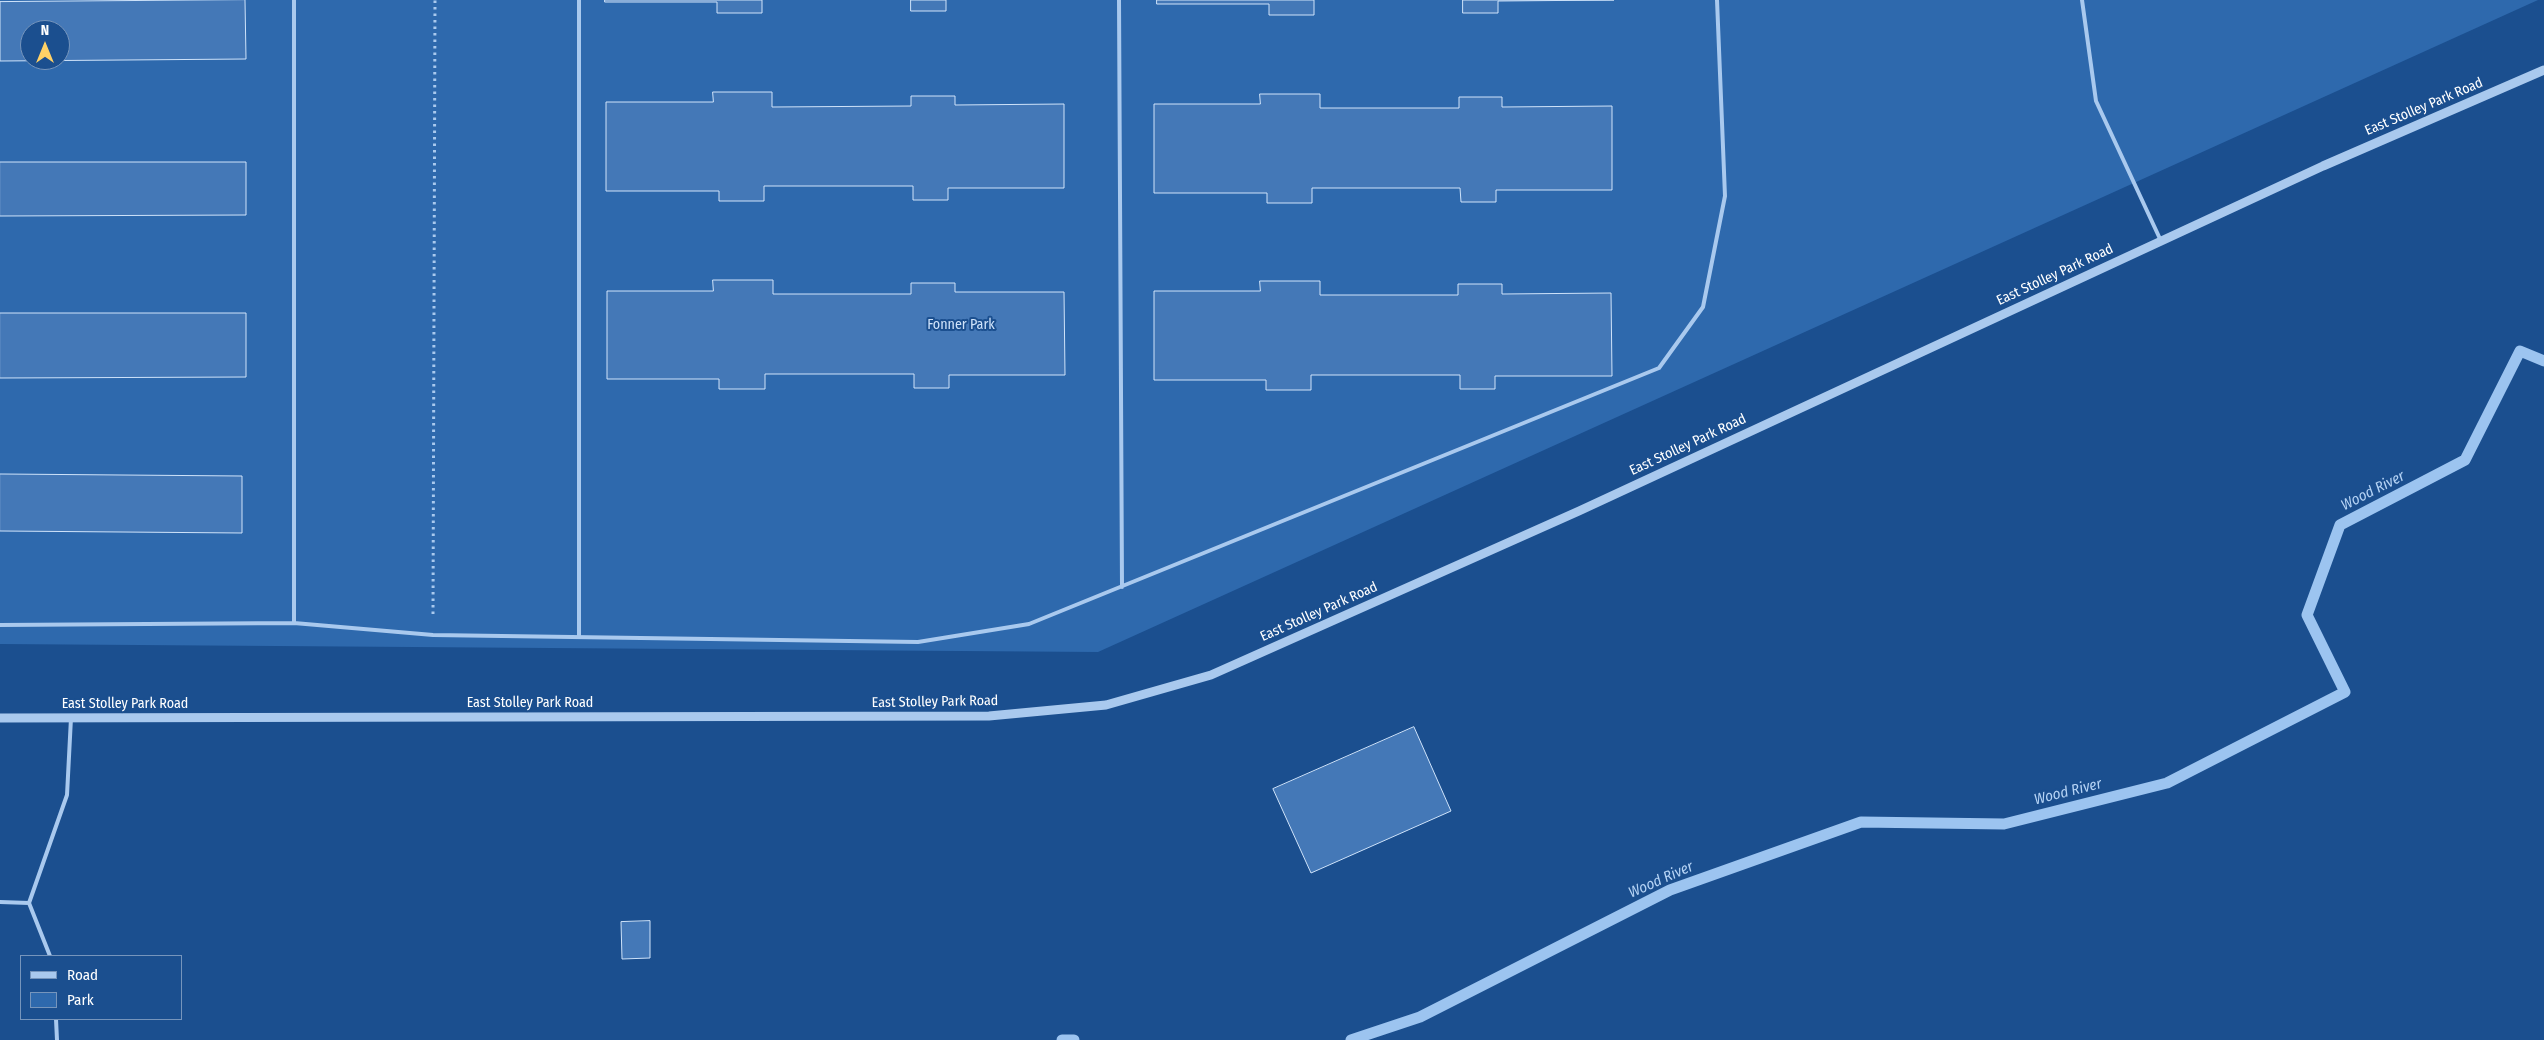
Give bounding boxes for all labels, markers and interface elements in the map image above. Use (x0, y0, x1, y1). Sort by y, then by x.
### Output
north arrow (20, 20, 70, 70)
text: N (41, 22, 49, 39)
street label: East Stolley Park Road (2362, 75, 2486, 139)
street label: East Stolley Park Road (1994, 241, 2116, 309)
park label: Fonner Park (927, 317, 995, 333)
street label: East Stolley Park Road (1627, 411, 1749, 479)
water label: Wood River (2338, 467, 2408, 515)
street label: East Stolley Park Road (1258, 579, 1380, 645)
street label: East Stolley Park Road (872, 692, 998, 712)
street label: East Stolley Park Road (467, 695, 593, 711)
street label: East Stolley Park Road (62, 696, 188, 712)
water label: Wood River (2032, 775, 2104, 809)
water label: Wood River (1626, 858, 1696, 902)
legend (20, 955, 182, 1020)
text: Road (67, 966, 98, 984)
text: Park (67, 991, 94, 1009)

